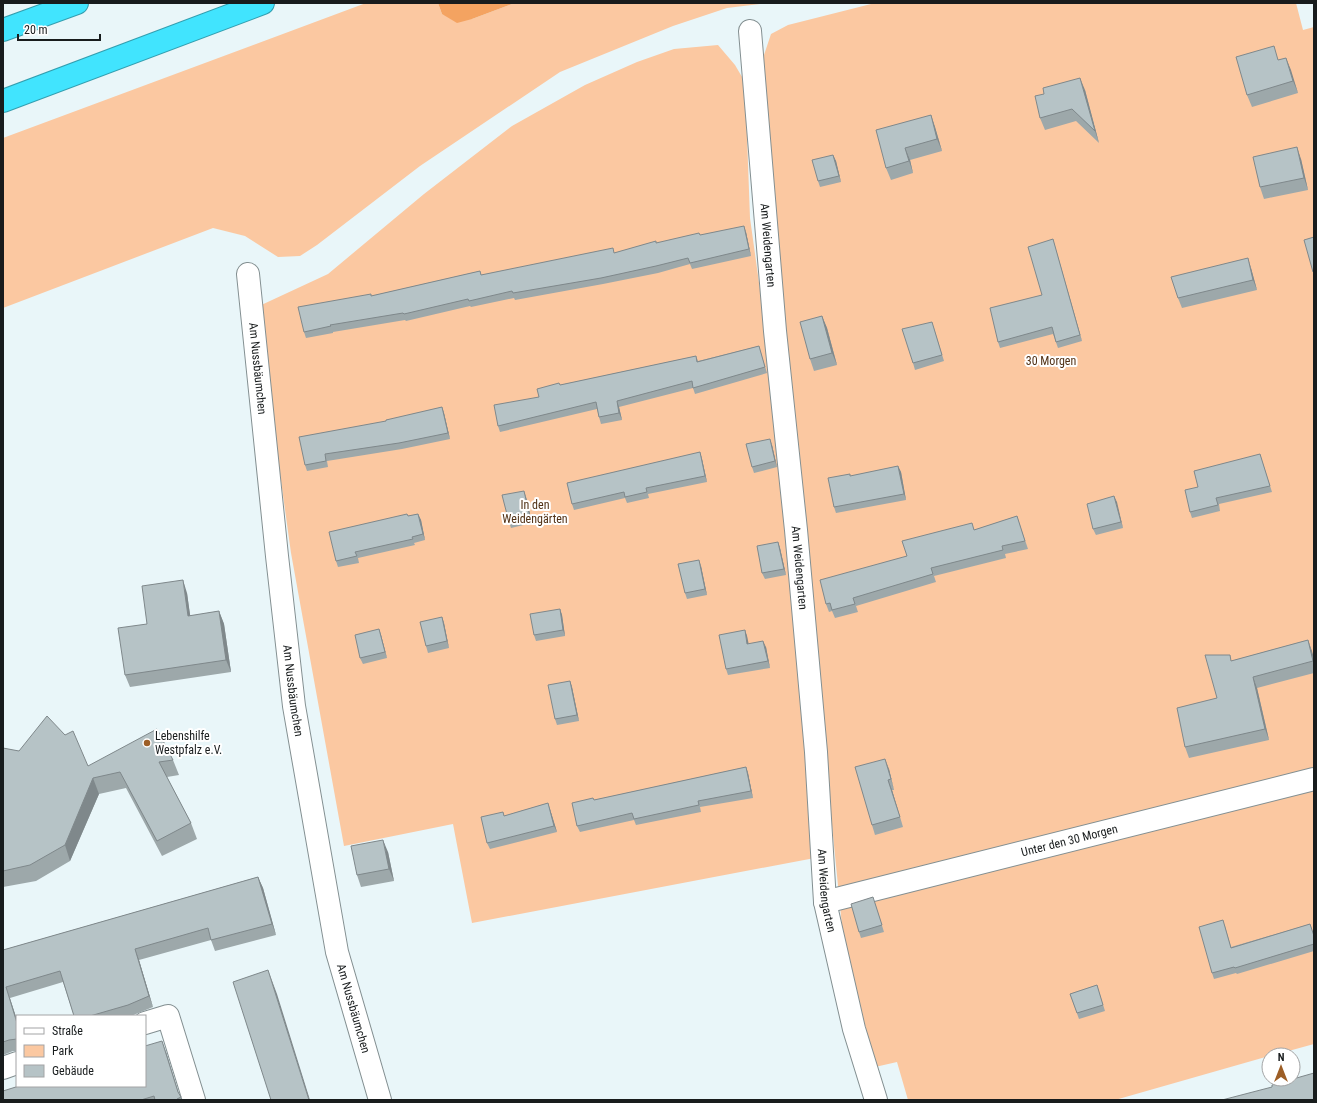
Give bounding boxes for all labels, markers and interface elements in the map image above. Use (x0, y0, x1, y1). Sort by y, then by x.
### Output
scale bar (18, 16, 100, 42)
text: 20 m (24, 23, 48, 37)
street label: Am Weidengarten (757, 203, 778, 288)
street label: Am Nussbäumchen (246, 322, 269, 415)
park label: 30 Morgen (1026, 354, 1076, 368)
park label: In den Weidengärten (502, 498, 568, 526)
street label: Am Weidengarten (789, 525, 810, 610)
street label: Am Nussbäumchen (280, 644, 306, 738)
place label: Lebenshilfe Westpfalz e.V. (155, 729, 222, 757)
marker: Lebenshilfe Westpfalz e.V. (142, 738, 152, 748)
street label: Unter den 30 Morgen (1020, 822, 1119, 859)
street label: Am Weidengarten (815, 848, 839, 934)
street label: Am Nussbäumchen (334, 962, 373, 1055)
legend (16, 1015, 146, 1087)
text: Straße (52, 1024, 83, 1038)
text: Park (52, 1044, 74, 1058)
north arrow (1261, 1047, 1301, 1087)
text: N (1278, 1051, 1285, 1064)
text: Gebäude (52, 1064, 94, 1078)

